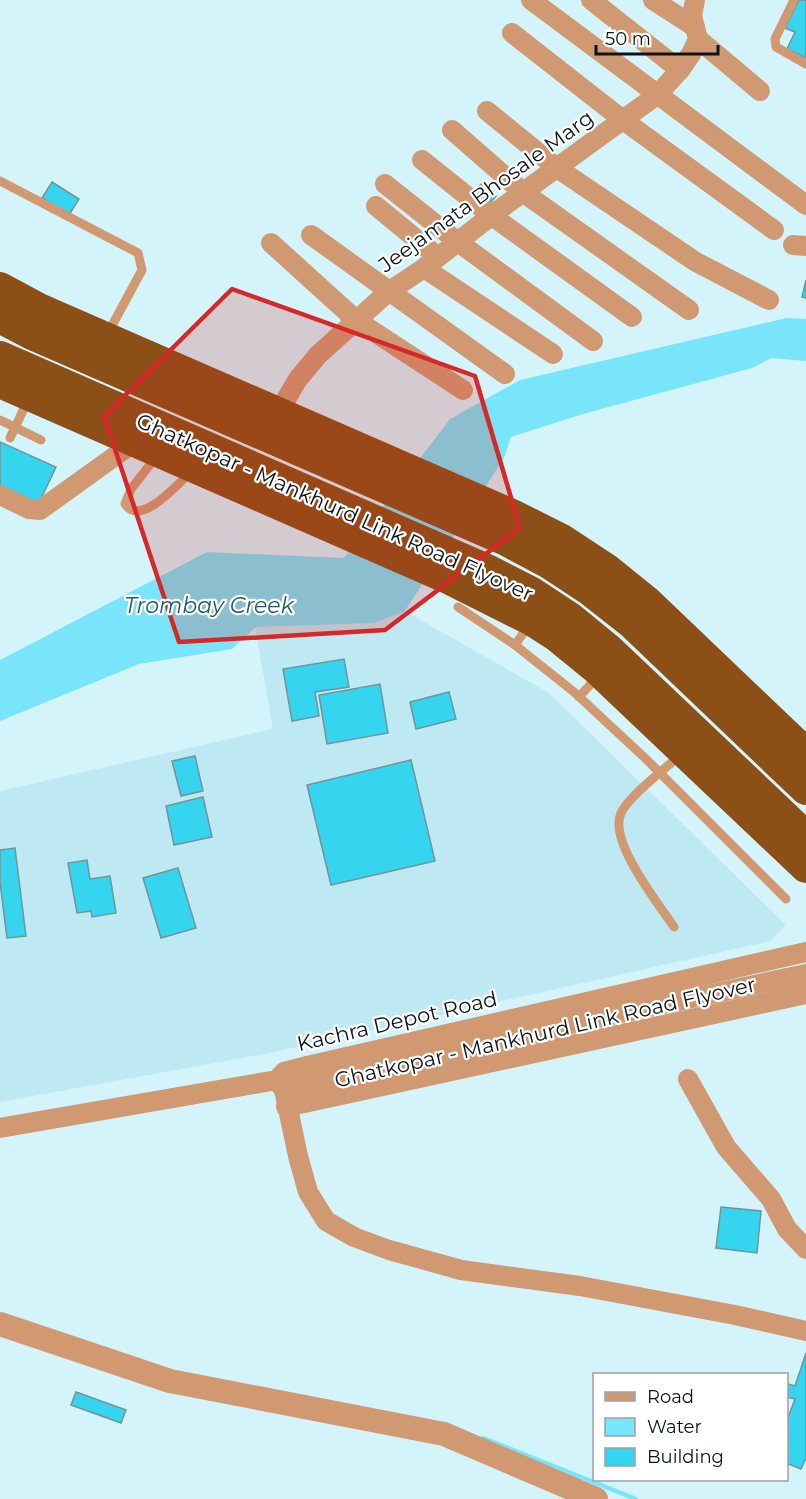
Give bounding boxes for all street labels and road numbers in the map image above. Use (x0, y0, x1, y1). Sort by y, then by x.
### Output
street label: Jeejamata Bhosale Marg (373, 105, 598, 278)
street label: Ghatkopar - Mankhurd Link Road Flyover (133, 408, 537, 606)
street label: Ghatkopar - Mankhurd Link Road Flyover (332, 971, 758, 1093)
street label: Kachra Depot Road (294, 986, 500, 1056)

